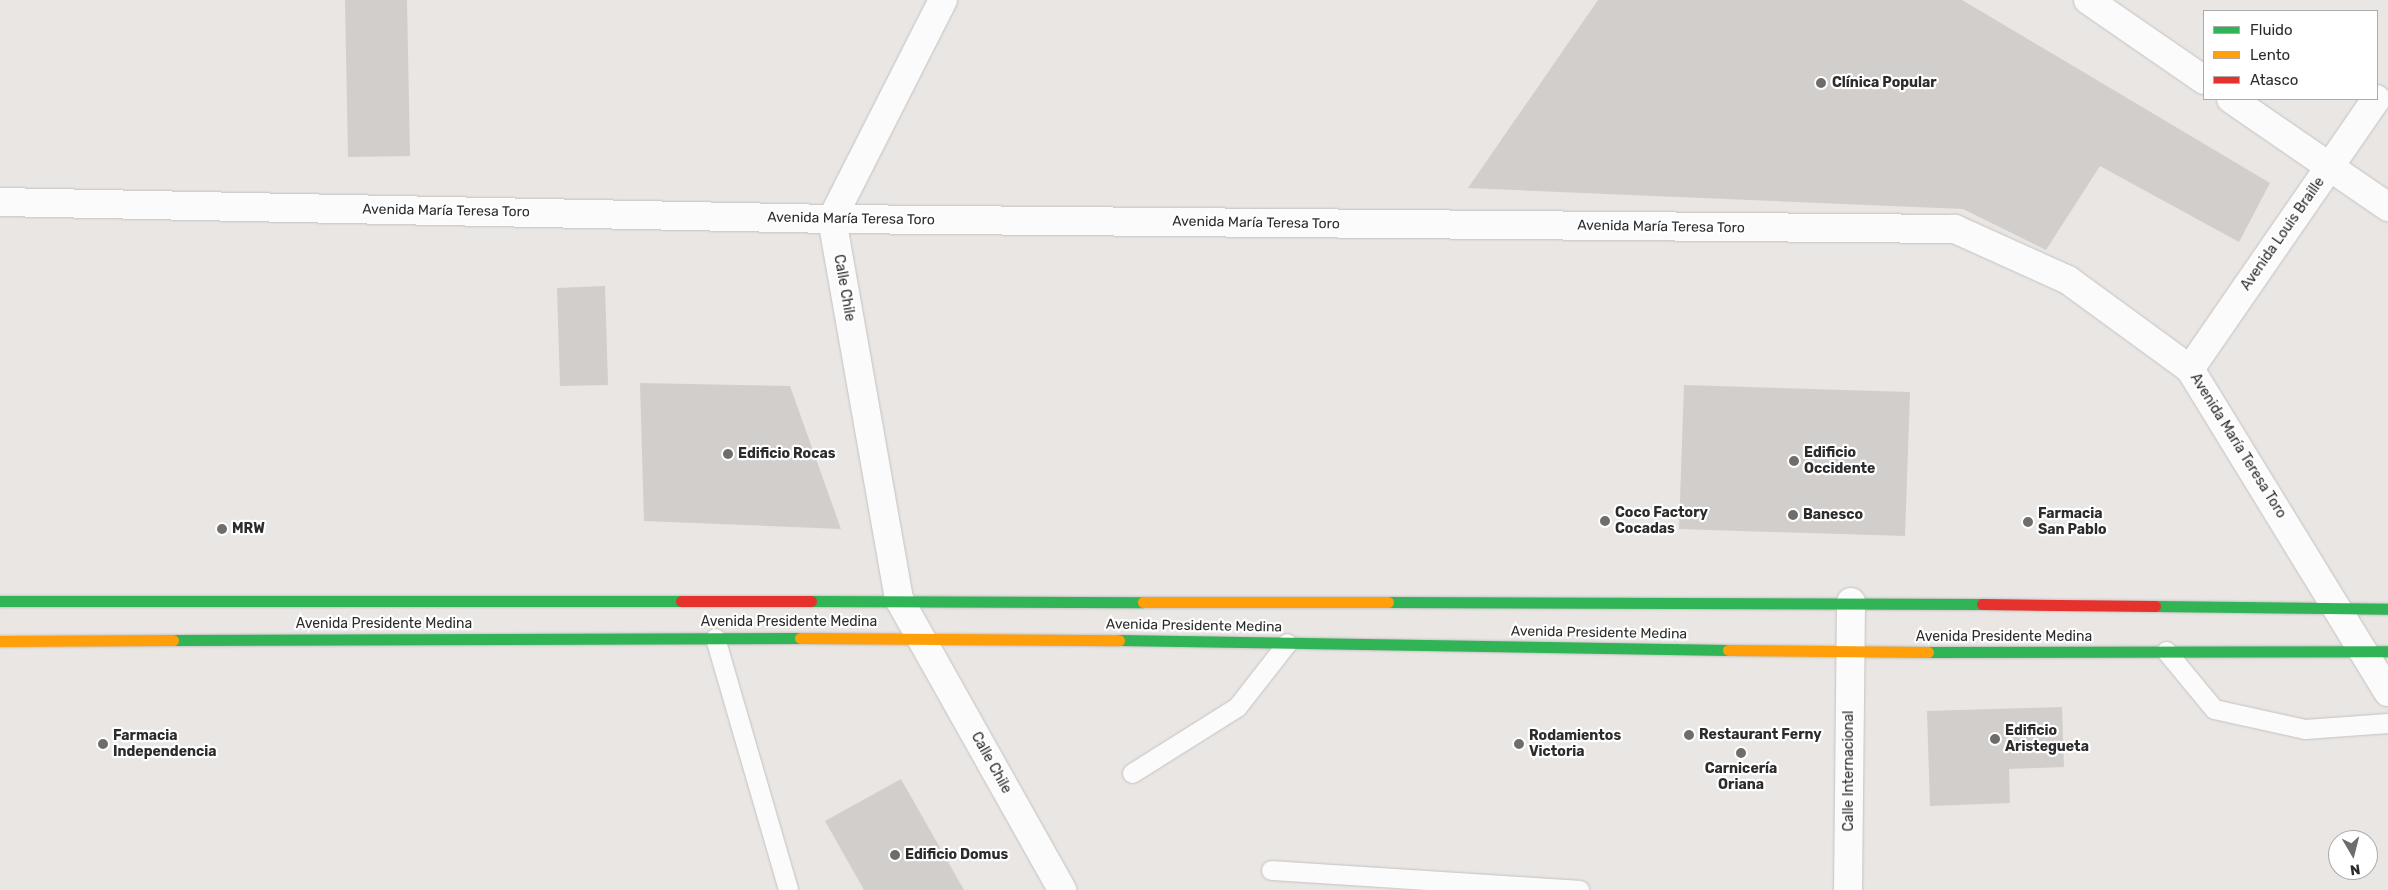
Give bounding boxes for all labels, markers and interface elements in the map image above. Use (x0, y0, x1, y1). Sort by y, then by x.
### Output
legend (2203, 10, 2378, 100)
text: Fluido (2250, 21, 2293, 39)
text: Lento (2250, 46, 2290, 64)
text: Atasco (2250, 71, 2298, 89)
place label: Clínica Popular (1832, 75, 1937, 91)
marker: Clínica Popular (1814, 76, 1828, 90)
street label: Avenida Louis Braille (2238, 174, 2328, 294)
street label: Avenida María Teresa Toro (362, 201, 530, 221)
street label: Avenida María Teresa Toro (767, 209, 935, 229)
street label: Avenida María Teresa Toro (1172, 213, 1340, 233)
street label: Avenida María Teresa Toro (1577, 217, 1745, 237)
street label: Calle Chile (830, 253, 858, 323)
street label: Avenida María Teresa Toro (2186, 370, 2290, 522)
place label: Edificio Occidente (1804, 445, 1875, 478)
place label: Edificio Rocas (738, 446, 835, 462)
marker: Edificio Rocas (722, 448, 734, 460)
marker: Edificio Occidente (1788, 455, 1800, 467)
place label: Coco Factory Cocadas (1615, 505, 1708, 538)
place label: Farmacia San Pablo (2038, 506, 2106, 538)
place label: Banesco (1803, 507, 1863, 523)
marker: Banesco (1787, 509, 1799, 521)
marker: Coco Factory Cocadas (1599, 515, 1611, 527)
marker: Farmacia San Pablo (2022, 516, 2034, 528)
place label: MRW (232, 521, 265, 537)
marker: MRW (216, 523, 228, 535)
street label: Avenida Presidente Medina (701, 614, 877, 630)
street label: Avenida Presidente Medina (296, 616, 472, 632)
street label: Avenida Presidente Medina (1106, 616, 1282, 636)
street label: Avenida Presidente Medina (1511, 623, 1687, 643)
street label: Avenida Presidente Medina (1916, 629, 2092, 645)
street label: Calle Internacional (1841, 711, 1857, 831)
place label: Edificio Aristegueta (2005, 723, 2089, 756)
place label: Restaurant Ferny (1699, 727, 1822, 743)
place label: Farmacia Independencia (113, 728, 217, 760)
place label: Rodamientos Victoria (1529, 728, 1621, 760)
street label: Calle Chile (967, 729, 1015, 797)
marker: Restaurant Ferny (1683, 729, 1695, 741)
marker: Edificio Aristegueta (1989, 733, 2001, 745)
marker: Farmacia Independencia (97, 738, 109, 750)
marker: Rodamientos Victoria (1513, 738, 1525, 750)
marker: Carnicería Oriana (1735, 747, 1747, 759)
place label: Carnicería Oriana (1705, 761, 1777, 794)
north arrow (2328, 830, 2378, 880)
place label: Edificio Domus (905, 847, 1008, 863)
marker: Edificio Domus (889, 849, 901, 861)
text: N (2349, 860, 2361, 878)

